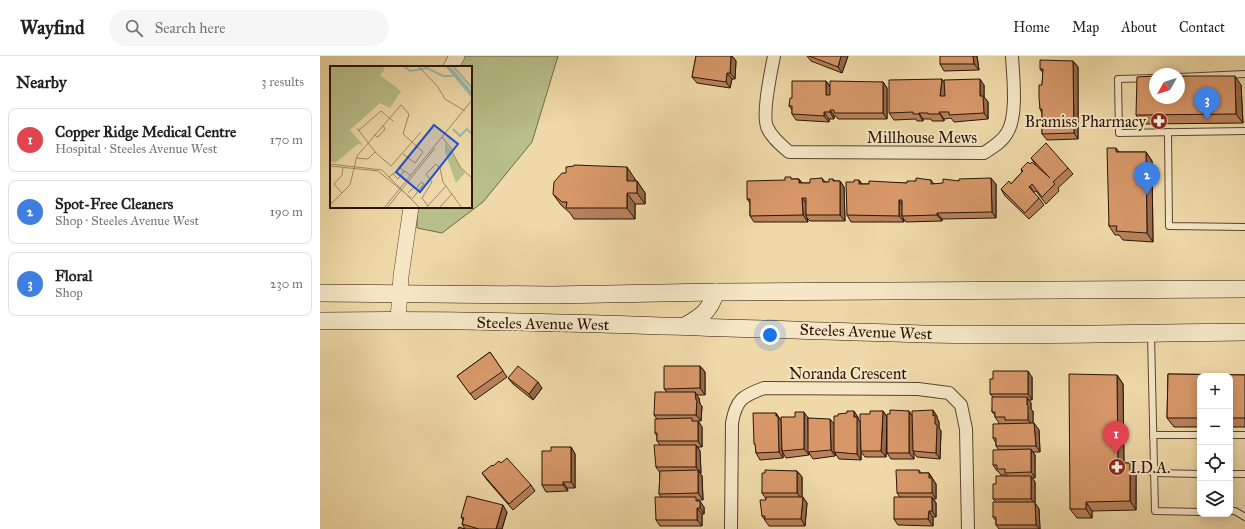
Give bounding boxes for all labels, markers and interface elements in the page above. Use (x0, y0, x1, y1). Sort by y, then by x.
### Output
search box (109, 10, 389, 46)
text: Wayfind (20, 16, 85, 39)
icon: search (123, 17, 145, 39)
text: Search here (155, 19, 226, 37)
text: Home (1013, 19, 1050, 36)
text: Map (1072, 19, 1099, 36)
text: About (1121, 19, 1157, 36)
text: Contact (1179, 19, 1225, 36)
inset map (330, 66, 472, 208)
north arrow (1149, 68, 1185, 104)
text: Nearby (16, 72, 67, 93)
text: 3 results (261, 74, 304, 90)
pin: 3 (1194, 87, 1220, 120)
pharmacy icon: Bramiss Pharmacy (1149, 111, 1169, 131)
place label: Bramiss Pharmacy (1025, 112, 1146, 131)
text: Copper Ridge Medical Centre (55, 123, 236, 141)
street label: Millhouse Mews (867, 128, 977, 147)
text: 1 (27, 132, 33, 148)
text: 170 m (270, 132, 303, 148)
text: Hospital · Steeles Avenue West (55, 141, 217, 157)
pin: 2 (1134, 162, 1160, 195)
text: Spot-Free Cleaners (55, 195, 173, 213)
text: 2 (27, 204, 33, 220)
text: 190 m (270, 204, 303, 220)
text: Shop · Steeles Avenue West (55, 213, 199, 229)
text: Floral (55, 267, 92, 285)
text: 3 (27, 276, 33, 292)
text: 230 m (270, 276, 303, 292)
text: Shop (55, 285, 83, 301)
street label: Steeles Avenue West (477, 313, 610, 334)
street label: Steeles Avenue West (799, 320, 933, 343)
your location (760, 325, 780, 345)
street label: Noranda Crescent (789, 364, 907, 383)
map controls (1197, 373, 1233, 517)
button: + (1197, 373, 1233, 409)
button: − (1197, 409, 1233, 445)
pin: 1 (1103, 421, 1129, 454)
button: locate (1197, 445, 1233, 481)
pharmacy icon: I.D.A. (1107, 457, 1127, 477)
place label: I.D.A. (1130, 458, 1170, 477)
button: layers (1197, 481, 1233, 517)

